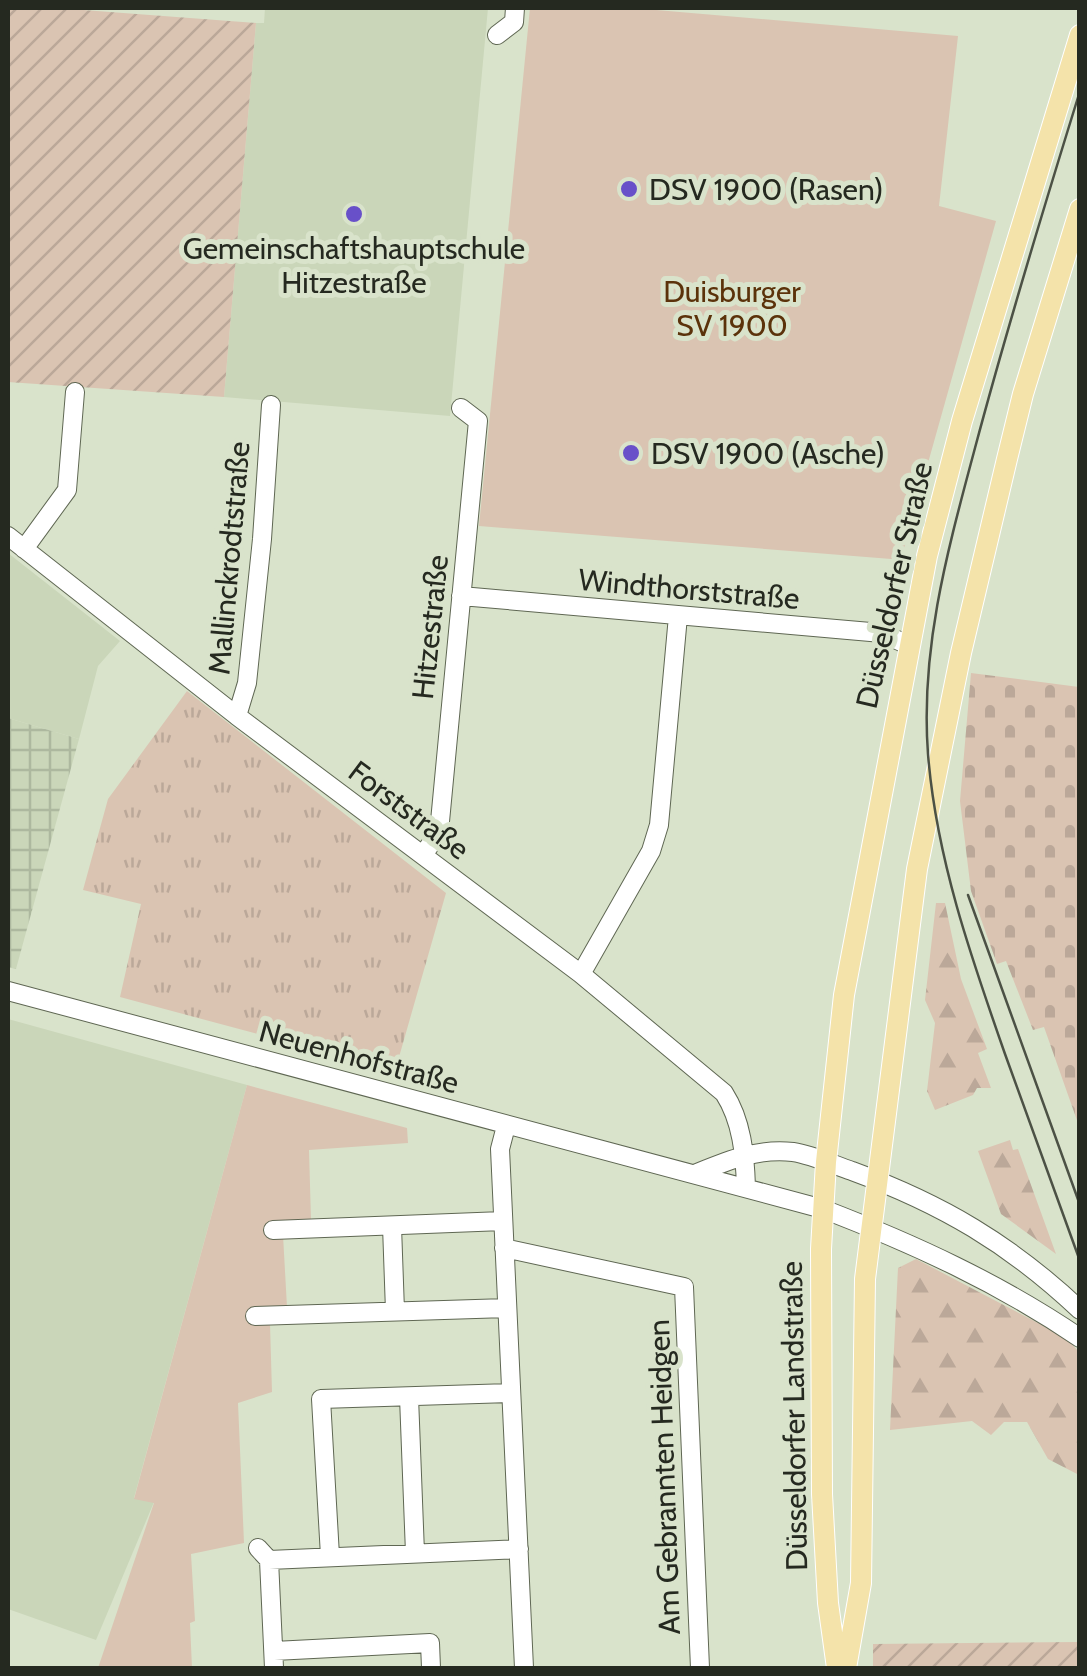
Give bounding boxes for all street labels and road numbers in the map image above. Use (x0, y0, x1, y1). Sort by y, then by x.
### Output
street label: Mallinckrodtstraße (200, 440, 258, 676)
street label: Düsseldorfer Straße (848, 458, 940, 712)
street label: Hitzestraße (404, 553, 456, 701)
street label: Windthorststraße (577, 561, 801, 617)
street label: Forststraße (341, 753, 477, 867)
street label: Neuenhofstraße (255, 1013, 463, 1101)
street label: Düsseldorfer Landstraße (773, 1261, 815, 1571)
street label: Am Gebrannten Heidgen (640, 1319, 688, 1635)

